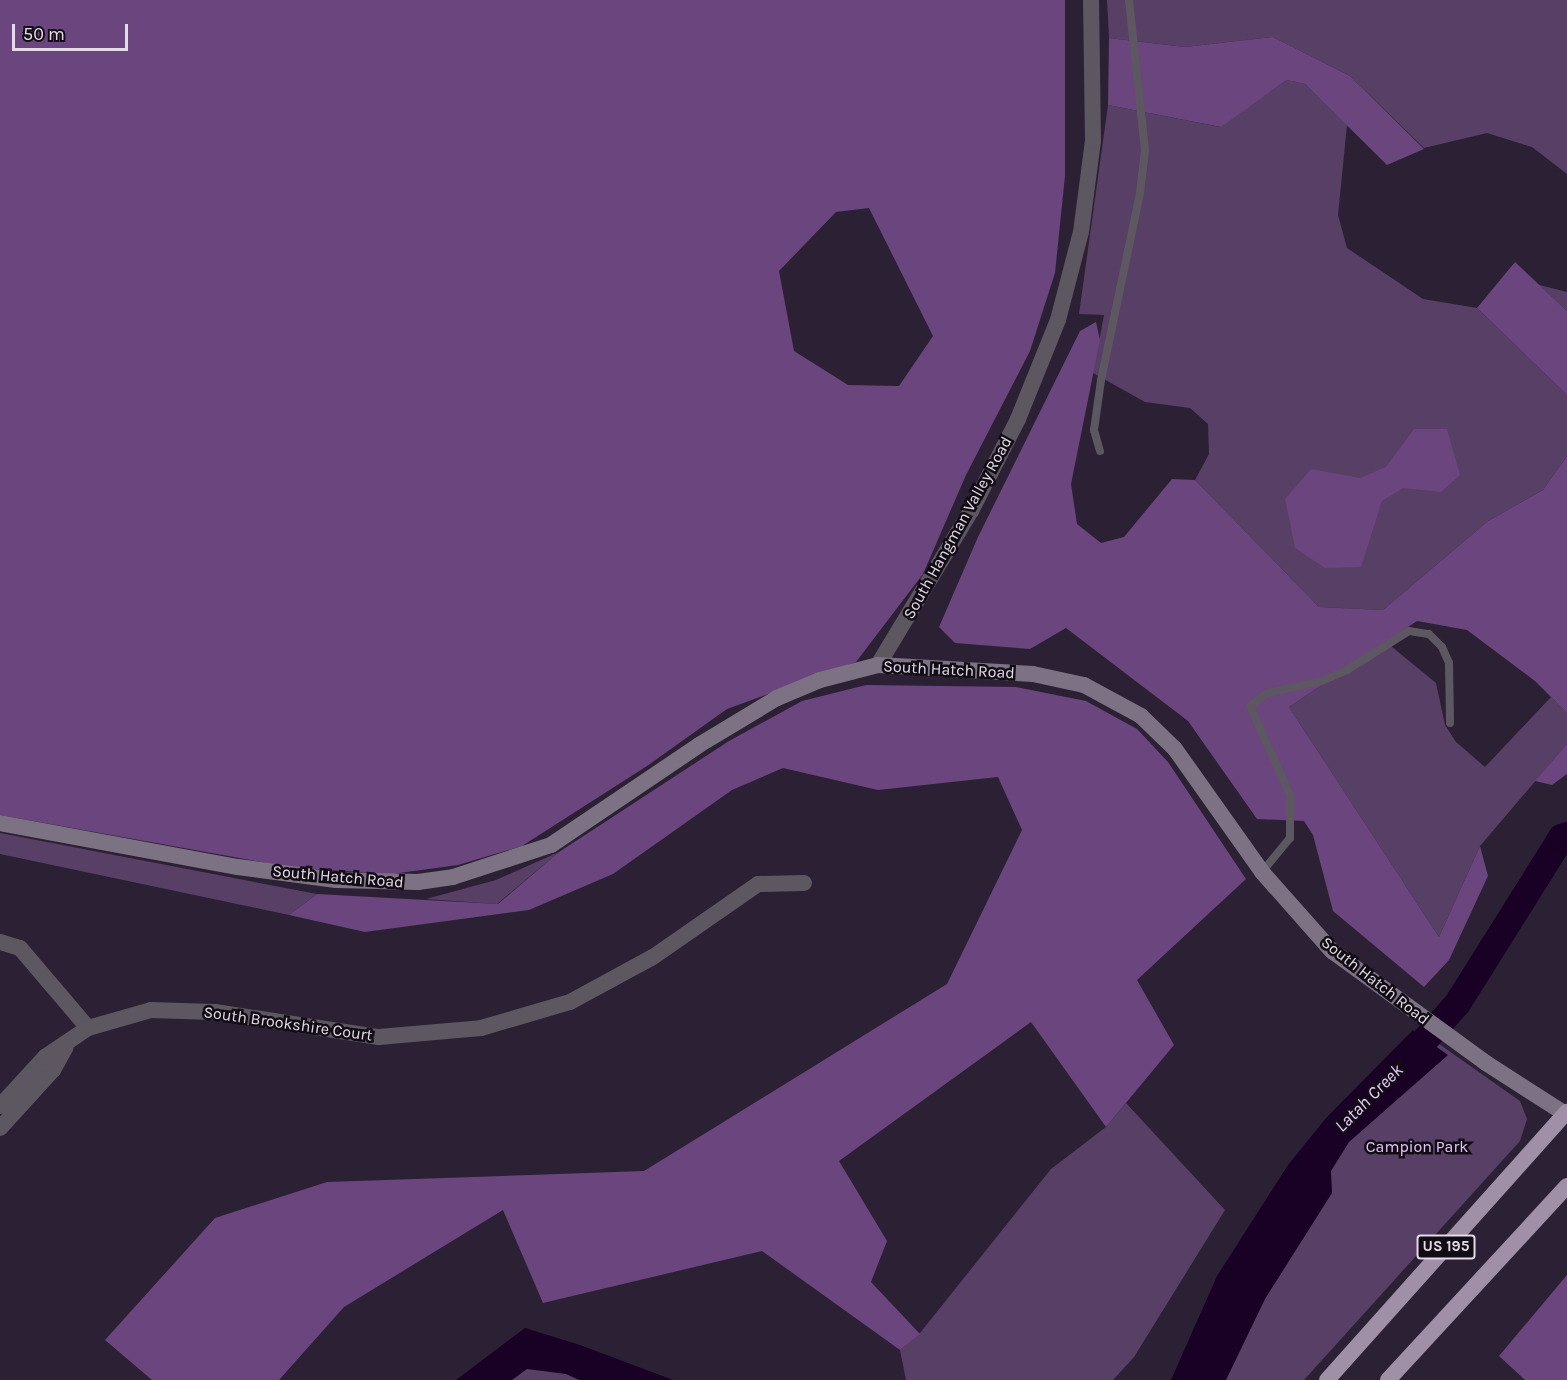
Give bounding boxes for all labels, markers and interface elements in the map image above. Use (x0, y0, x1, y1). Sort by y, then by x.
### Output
scale bar (15, 12, 130, 50)
text: 50 m (23, 23, 65, 45)
street label: South Hangman Valley Road (900, 433, 1016, 623)
street label: South Hatch Road (883, 657, 1015, 683)
street label: South Hatch Road (272, 862, 404, 892)
street label: South Hatch Road (1317, 933, 1433, 1029)
street label: South Brookshire Court (202, 1003, 374, 1045)
water label: Latah Creek (1330, 1059, 1408, 1137)
park label: Campion Park (1366, 1137, 1468, 1157)
road number: US 195 (1416, 1235, 1476, 1259)

